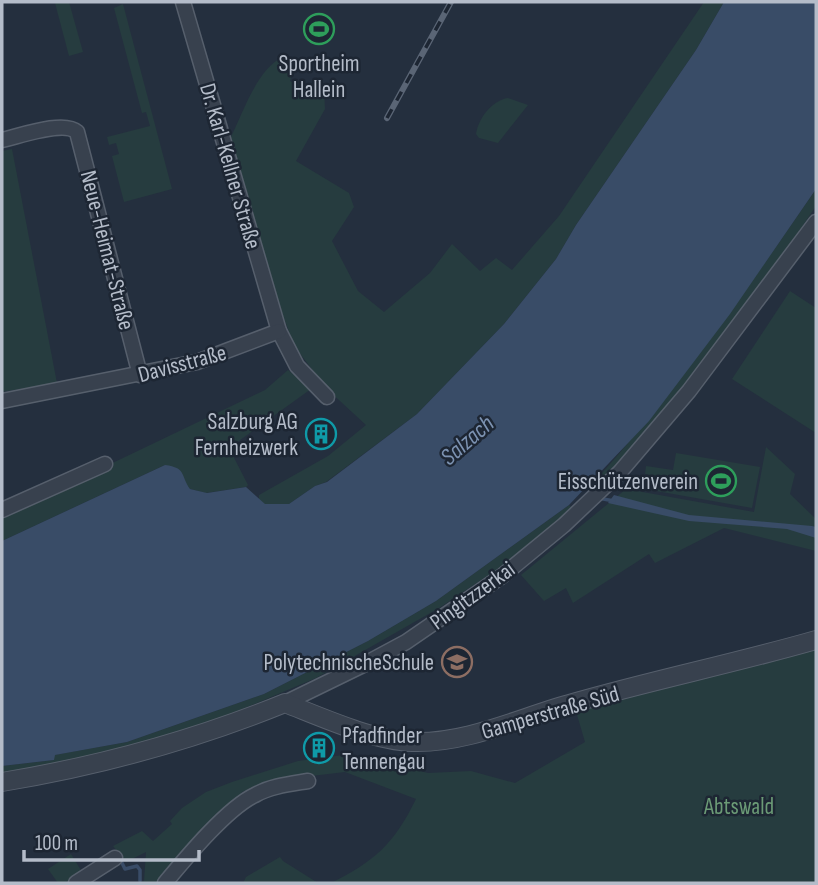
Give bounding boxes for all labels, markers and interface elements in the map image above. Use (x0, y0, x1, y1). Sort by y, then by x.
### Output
sports icon: Sportheim Hallein (302, 12, 336, 46)
place label: Sportheim Hallein (279, 50, 359, 104)
street label: Dr. Karl-Kellner Straße (193, 80, 267, 252)
street label: Neue-Heimat-Straße (74, 168, 140, 333)
street label: Davisstraße (135, 339, 229, 389)
place label: Salzburg AG Fernheizwerk (195, 408, 298, 462)
water label: Salzach (435, 409, 500, 471)
building icon: Salzburg AG Fernheizwerk (304, 417, 338, 451)
sports icon: Eisschützenverein (704, 464, 738, 498)
place label: Eisschützenverein (558, 468, 698, 496)
street label: Pingitzzerkai (425, 556, 521, 636)
school or university icon: PolytechnischeSchule (440, 645, 474, 679)
place label: PolytechnischeSchule (264, 649, 434, 677)
street label: Gamperstraße Süd (478, 680, 622, 746)
place label: Pfadfinder Tennengau (342, 722, 425, 776)
building icon: Pfadfinder Tennengau (302, 731, 336, 765)
park label: Abtswald (703, 793, 774, 821)
scale bar (24, 818, 200, 862)
text: 100 m (35, 831, 78, 856)

